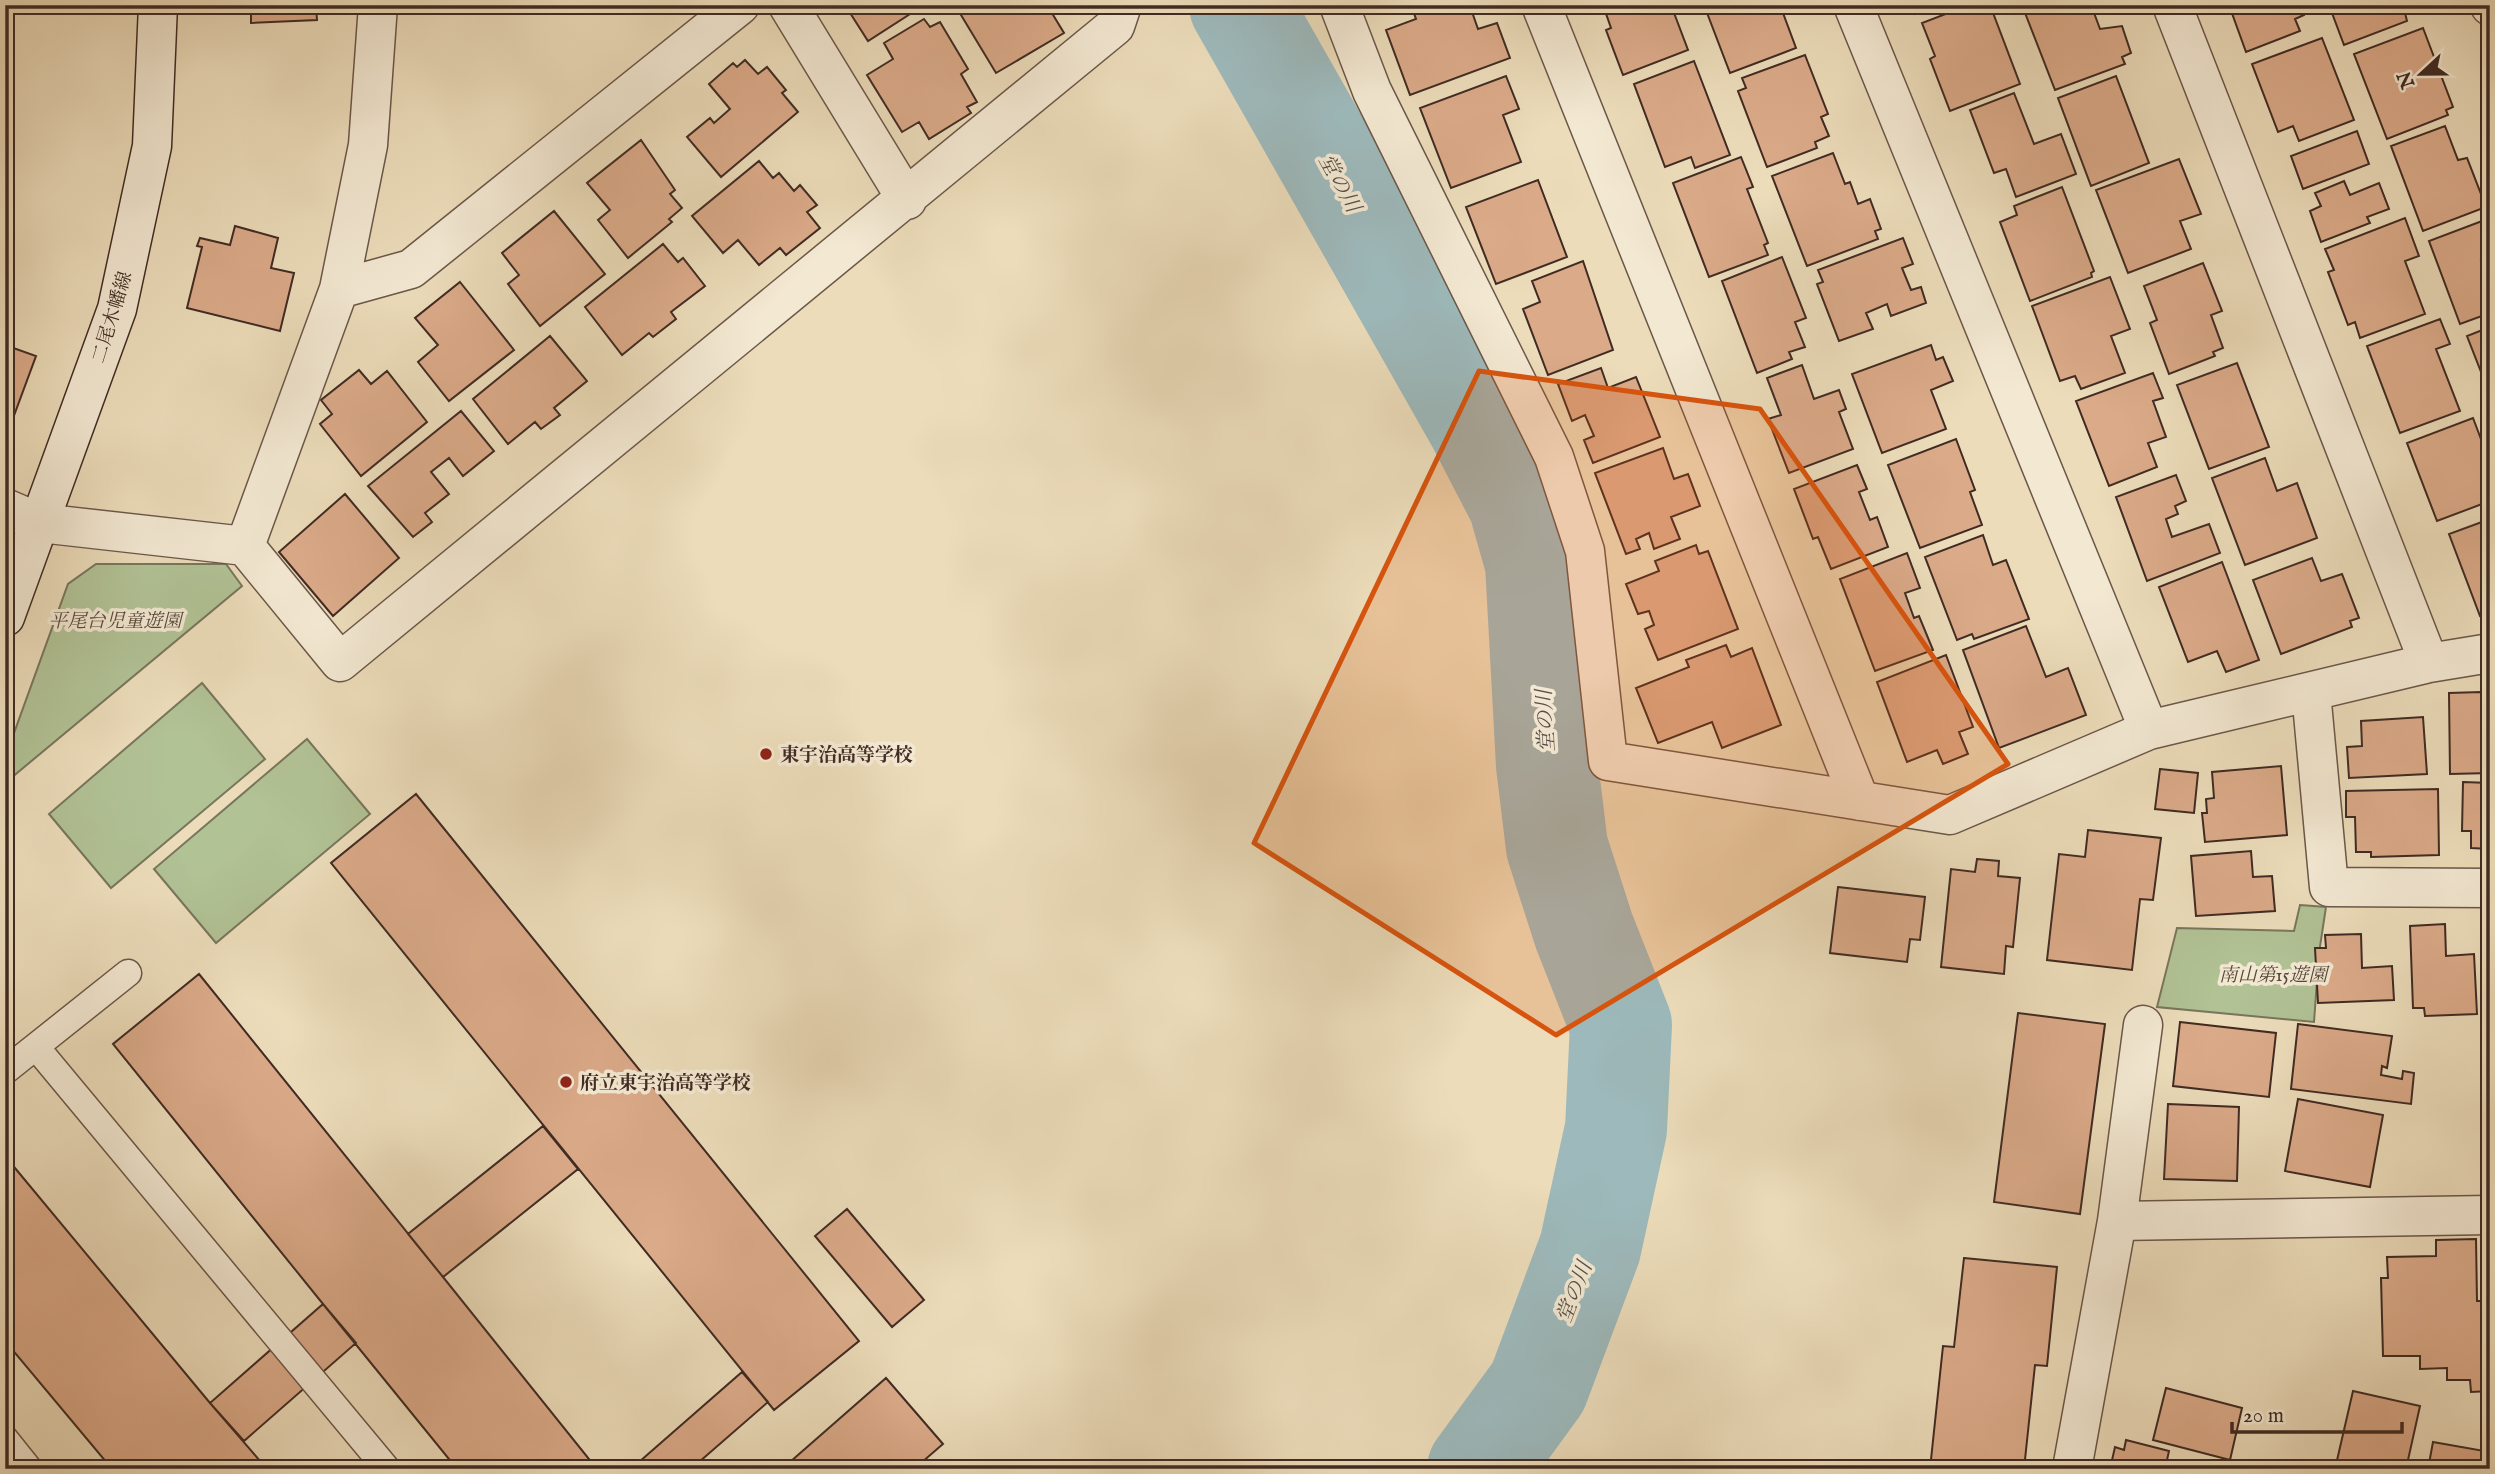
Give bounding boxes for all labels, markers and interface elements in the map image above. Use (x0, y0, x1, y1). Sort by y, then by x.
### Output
north arrow (2386, 38, 2456, 108)
text: N (2393, 67, 2422, 93)
water label: 堂の川 (1312, 150, 1367, 220)
street label: 二尾木幡線 (88, 269, 138, 367)
park label: 平尾台児童遊園 (48, 610, 184, 634)
water label: 堂の川 (1531, 687, 1562, 753)
place label: 東宇治高等学校 (780, 744, 913, 768)
marker: 東宇治高等学校 (758, 746, 774, 762)
park label: 南山第15遊園 (2219, 964, 2330, 988)
place label: 府立東宇治高等学校 (580, 1072, 751, 1096)
marker: 府立東宇治高等学校 (558, 1074, 574, 1090)
water label: 堂の川 (1552, 1256, 1600, 1327)
scale bar (2232, 1390, 2402, 1434)
text: 20 m (2243, 1403, 2284, 1430)

